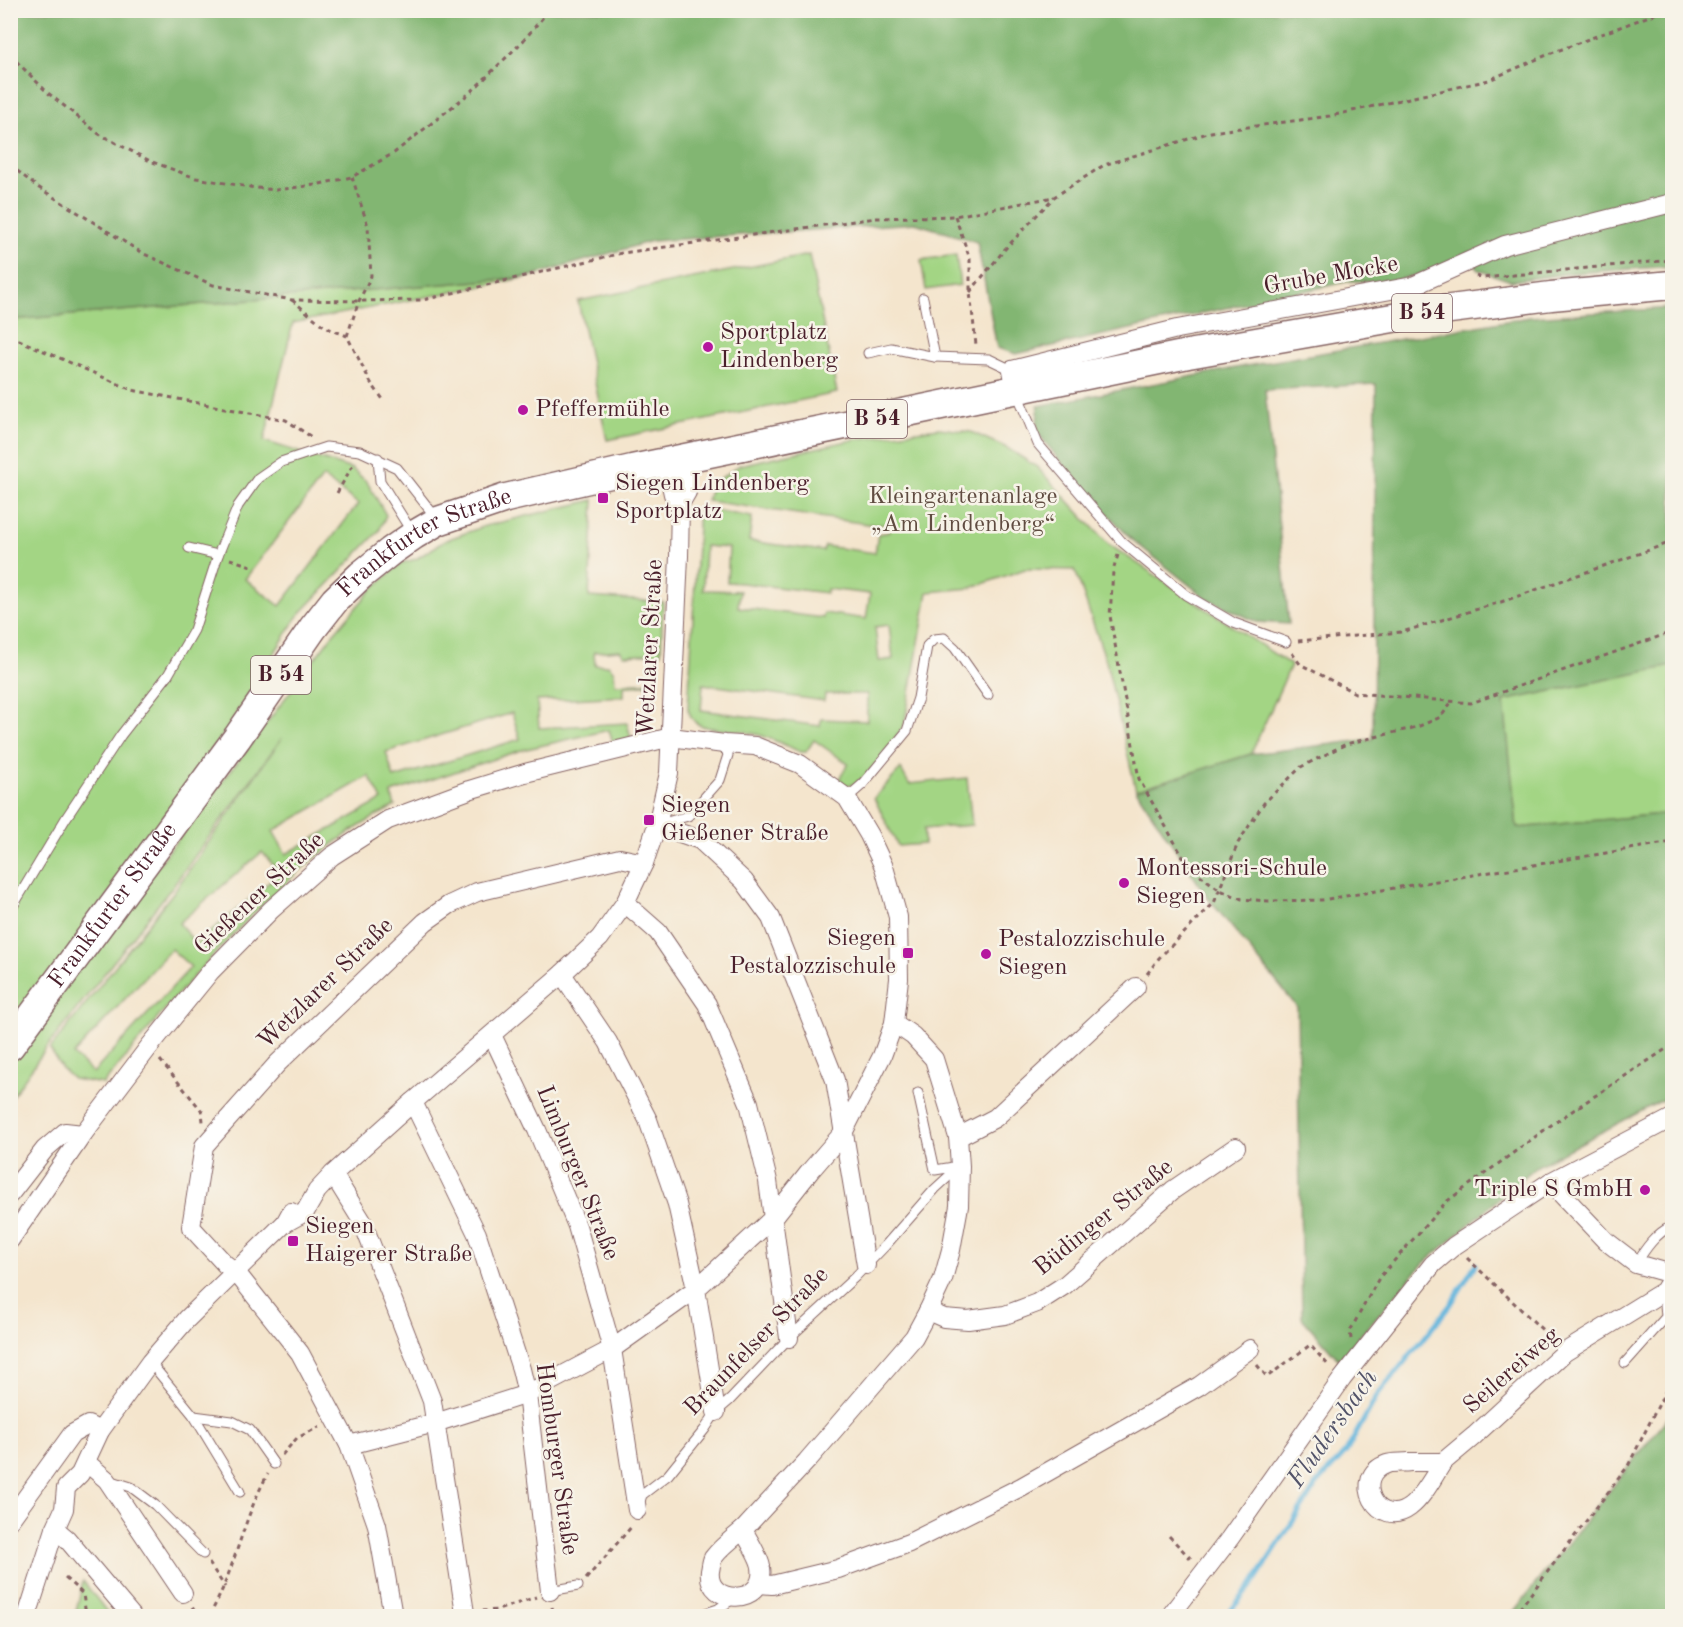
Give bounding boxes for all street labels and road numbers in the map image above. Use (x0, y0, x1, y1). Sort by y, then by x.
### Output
street label: Grube Mocke (1262, 252, 1400, 300)
road number: B 54 (1392, 294, 1452, 332)
road number: B 54 (847, 400, 907, 438)
street label: Frankfurter Straße (333, 485, 515, 603)
street label: Wetzlarer Straße (634, 559, 668, 737)
road number: B 54 (251, 656, 311, 694)
street label: Frankfurter Straße (45, 819, 182, 993)
street label: Gießener Straße (191, 828, 329, 960)
street label: Wetzlarer Straße (254, 914, 398, 1054)
street label: Limburger Straße (531, 1082, 623, 1264)
street label: Büdinger Straße (1030, 1155, 1178, 1281)
street label: Braunfelser Straße (680, 1263, 834, 1421)
street label: Seilereiweg (1459, 1323, 1565, 1419)
street label: Homburger Straße (531, 1361, 581, 1557)

